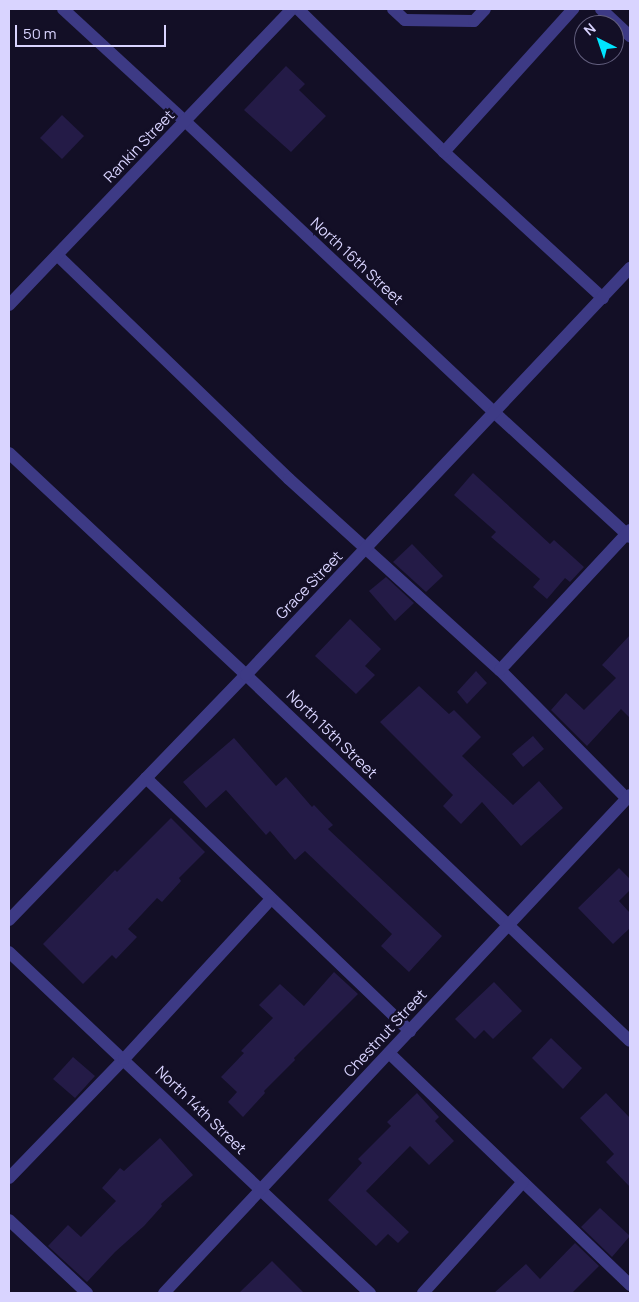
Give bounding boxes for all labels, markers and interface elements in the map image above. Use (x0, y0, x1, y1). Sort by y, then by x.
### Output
scale bar (18, 15, 169, 47)
north arrow (574, 15, 624, 65)
text: N (579, 19, 600, 40)
text: 50 m (23, 23, 57, 44)
street label: Rankin Street (100, 106, 178, 186)
street label: North 16th Street (307, 214, 407, 308)
street label: Grace Street (272, 547, 346, 623)
street label: North 15th Street (283, 686, 381, 782)
street label: Chestnut Street (340, 985, 430, 1081)
street label: North 14th Street (152, 1062, 250, 1158)

